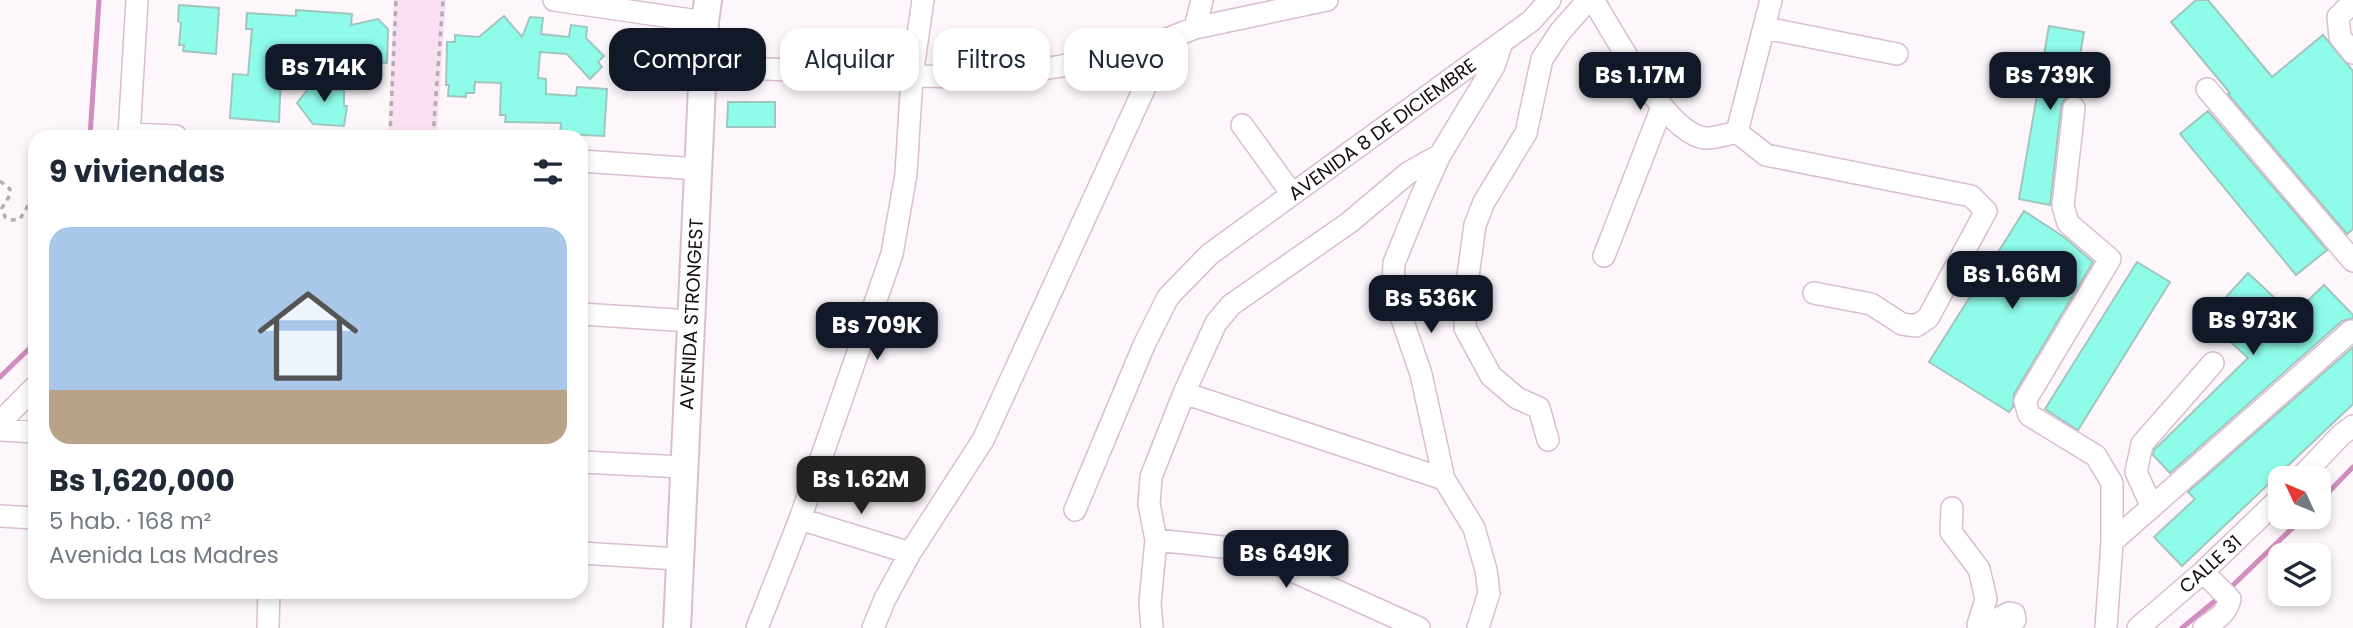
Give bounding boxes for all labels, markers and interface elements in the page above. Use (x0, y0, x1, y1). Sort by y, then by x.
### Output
chip: Comprar (609, 28, 766, 91)
chip: Alquilar (780, 28, 919, 91)
chip: Filtros (933, 28, 1050, 91)
chip: Nuevo (1064, 28, 1188, 91)
pin: Bs 714K (259, 44, 389, 104)
text: Bs 714K (281, 51, 367, 83)
street label: AVENIDA 8 DE DICIEMBRE (1283, 52, 1482, 207)
pin: Bs 1.17M (1568, 52, 1712, 112)
pin: Bs 739K (1985, 52, 2115, 112)
text: Bs 1.17M (1595, 59, 1685, 91)
text: Bs 739K (2005, 59, 2095, 91)
text: 9 viviendas (49, 150, 225, 193)
icon: filters (529, 153, 567, 191)
street label: AVENIDA STRONGEST (673, 217, 710, 411)
pin: Bs 1.66M (1940, 252, 2084, 311)
text: Bs 1.66M (1963, 258, 2061, 290)
icon: home (245, 273, 371, 399)
pin: Bs 536K (1366, 276, 1496, 335)
text: Bs 536K (1385, 282, 1477, 314)
pin: Bs 973K (2188, 298, 2318, 357)
pin: Bs 709K (812, 302, 942, 362)
text: Bs 973K (2208, 304, 2298, 336)
text: Bs 709K (832, 309, 922, 341)
pin: Bs 1.62M (789, 456, 933, 516)
text: Bs 1,620,000 (49, 459, 235, 502)
text: Bs 1.62M (813, 463, 909, 495)
north arrow (2268, 466, 2331, 528)
map controls (2268, 466, 2331, 606)
text: 5 hab. · 168 m² (49, 505, 211, 537)
street label: CALLE 31 (2173, 529, 2248, 600)
pin: Bs 649K (1221, 530, 1351, 590)
text: Bs 649K (1239, 537, 1333, 569)
text: Avenida Las Madres (49, 539, 279, 571)
button: layers (2268, 543, 2331, 606)

